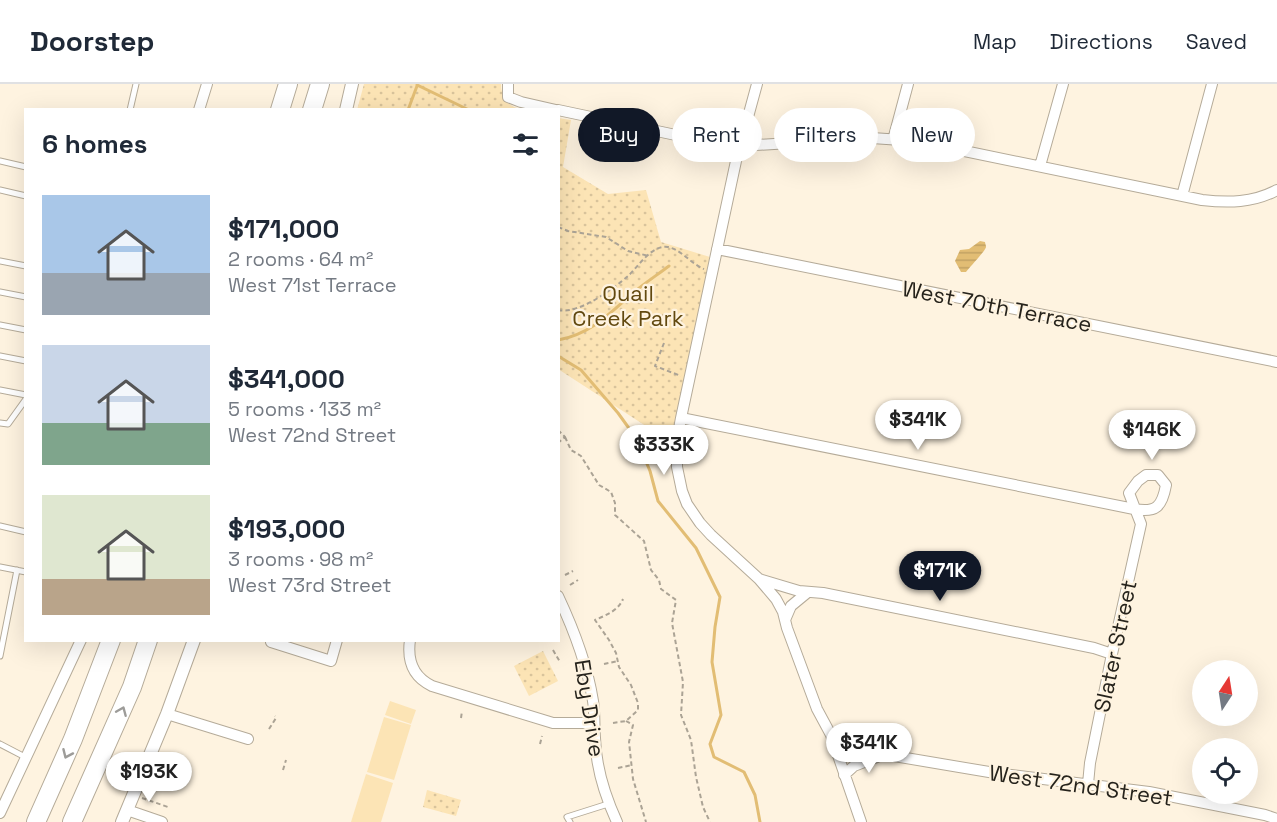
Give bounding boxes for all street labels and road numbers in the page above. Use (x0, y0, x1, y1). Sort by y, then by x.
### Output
street label: West 70th Terrace (900, 274, 1094, 338)
street label: Slater Street (1087, 577, 1143, 715)
street label: Eby Drive (568, 657, 612, 759)
street label: West 72nd Street (987, 758, 1175, 812)

